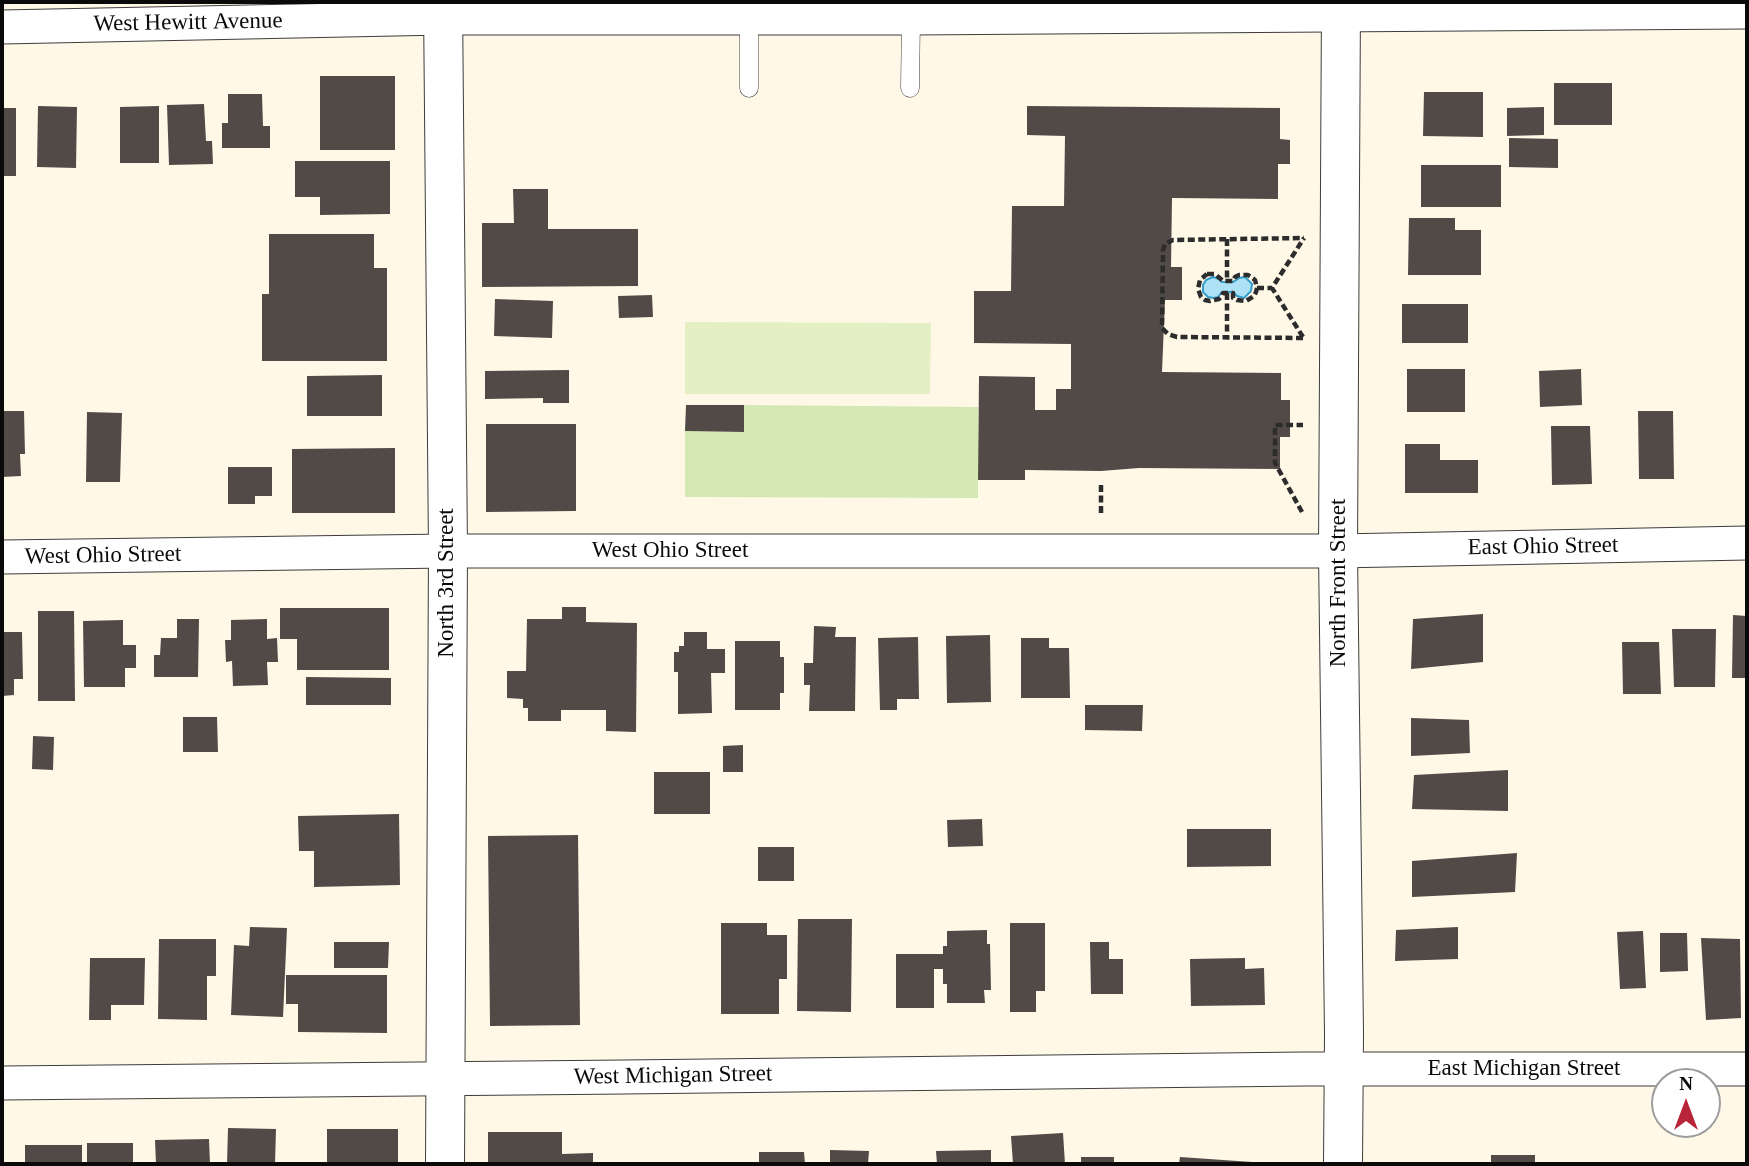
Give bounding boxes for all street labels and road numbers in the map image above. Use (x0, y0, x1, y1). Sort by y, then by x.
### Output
street label: West Hewitt Avenue (93, 8, 283, 38)
street label: North Front Street (1325, 499, 1353, 667)
street label: North 3rd Street (433, 508, 461, 658)
street label: East Ohio Street (1467, 532, 1619, 562)
street label: West Ohio Street (592, 537, 748, 565)
street label: West Ohio Street (24, 541, 182, 571)
street label: East Michigan Street (1428, 1055, 1620, 1083)
street label: West Michigan Street (573, 1060, 773, 1092)

